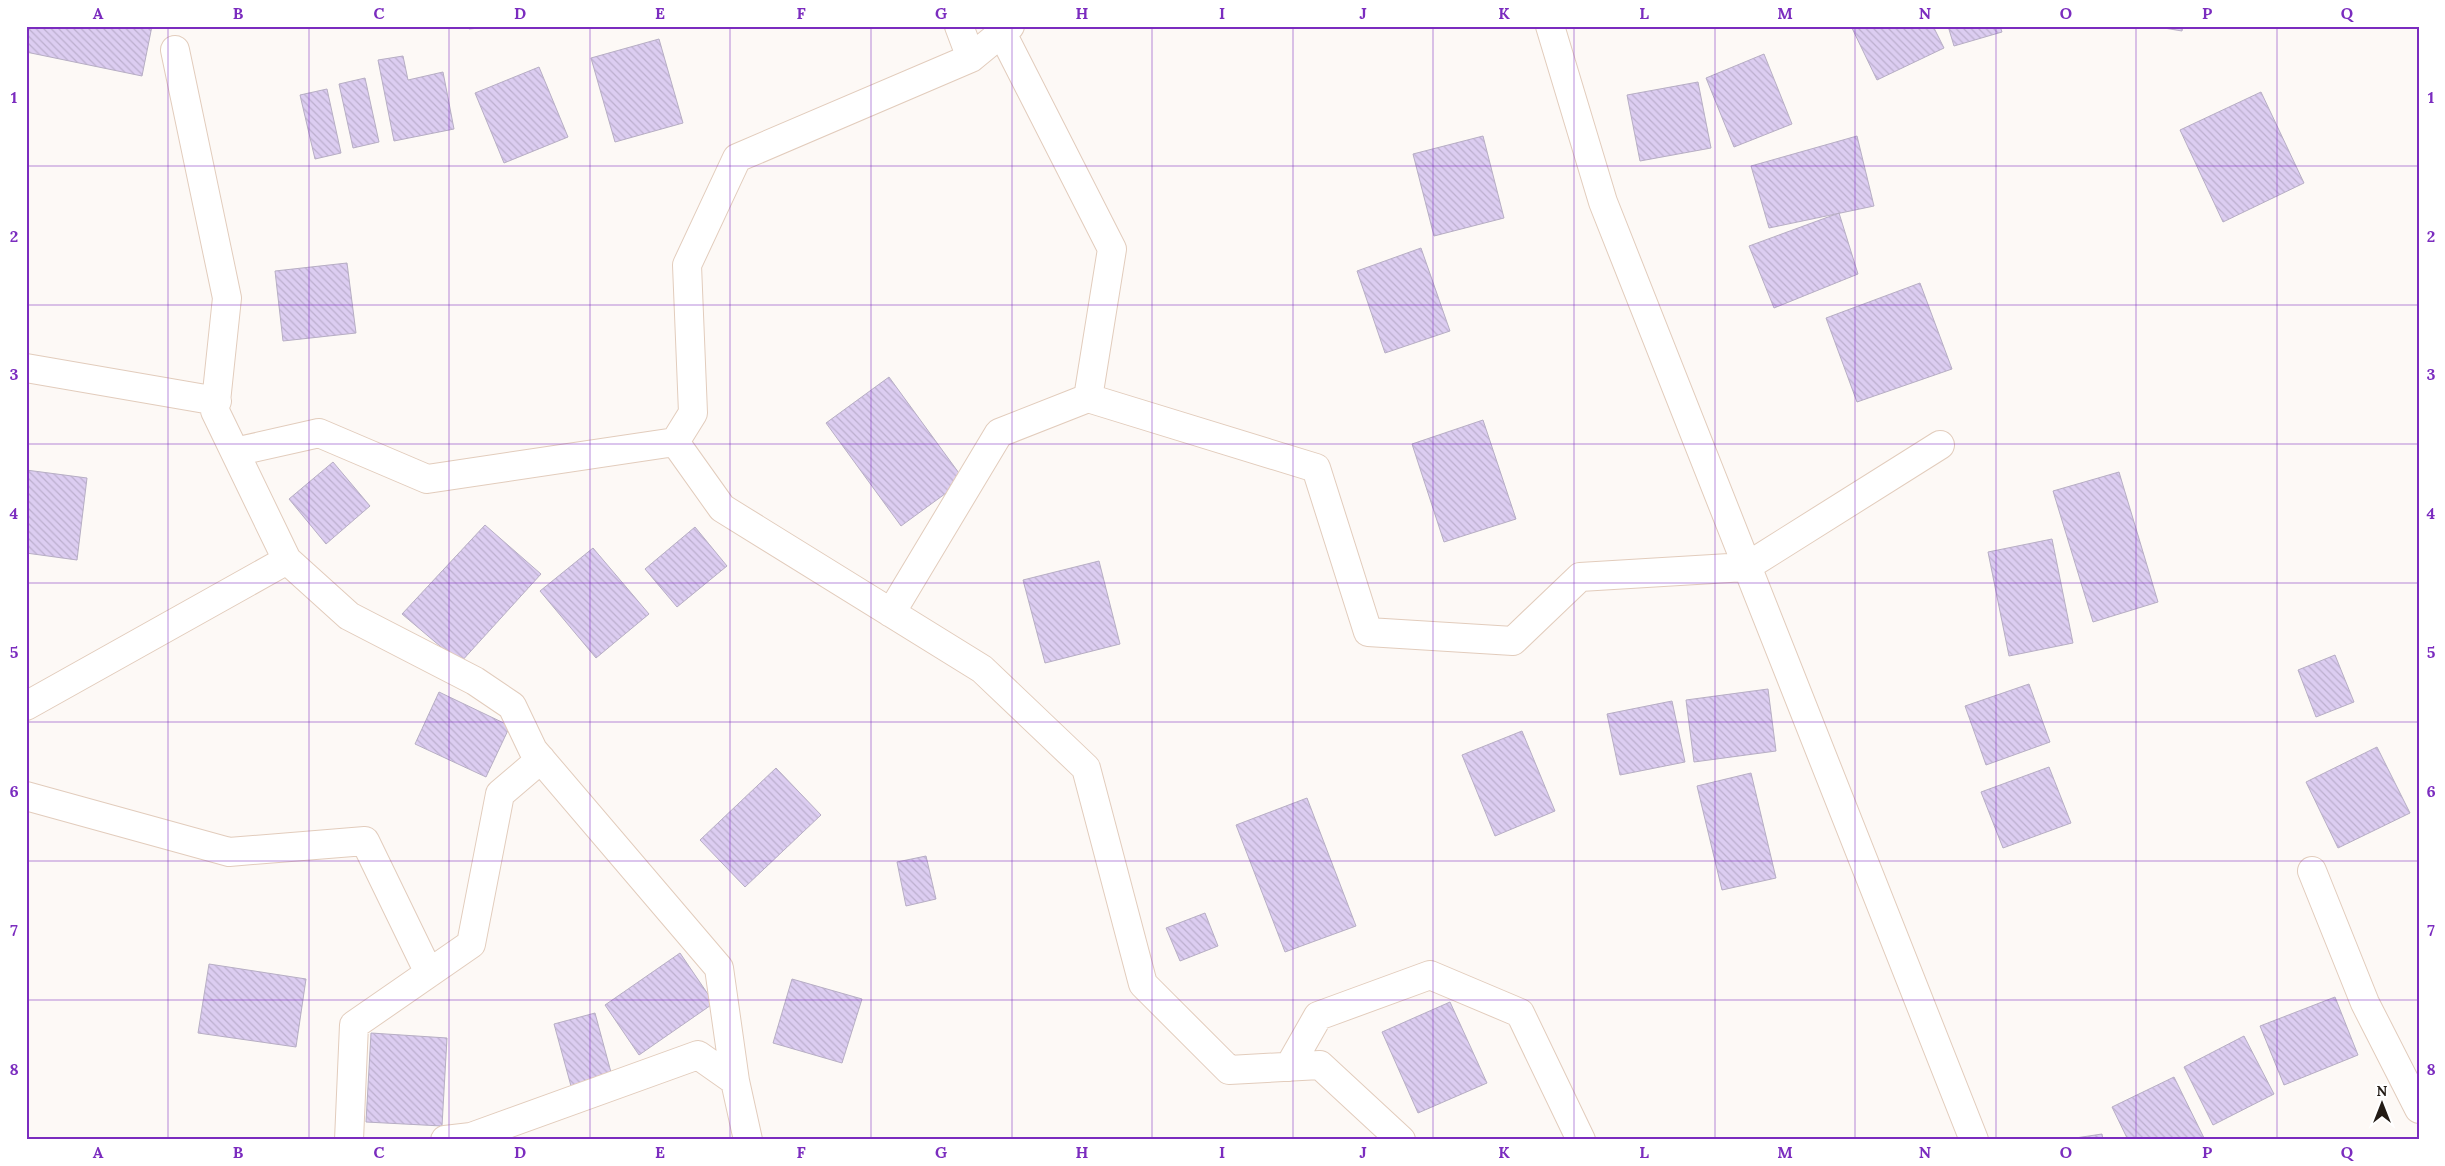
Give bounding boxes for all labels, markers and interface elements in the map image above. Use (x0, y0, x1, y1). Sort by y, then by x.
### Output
text: A (93, 3, 104, 23)
text: B (233, 3, 244, 23)
text: C (373, 3, 385, 23)
text: D (514, 3, 526, 23)
text: E (655, 3, 665, 23)
text: F (796, 3, 806, 23)
text: G (935, 3, 947, 23)
text: H (1076, 3, 1089, 23)
text: I (1219, 3, 1225, 23)
text: J (1359, 3, 1367, 23)
text: K (1498, 3, 1510, 23)
text: L (1639, 3, 1649, 23)
text: M (1777, 3, 1793, 23)
text: N (1919, 3, 1931, 23)
text: O (2060, 3, 2072, 23)
text: P (2202, 3, 2212, 23)
text: Q (2341, 3, 2354, 23)
text: 1 (11, 87, 17, 107)
text: 1 (2428, 87, 2434, 107)
text: 2 (10, 226, 18, 246)
text: 2 (2427, 226, 2435, 246)
text: 3 (10, 364, 19, 384)
text: 3 (2427, 364, 2436, 384)
text: 4 (10, 503, 19, 523)
text: 4 (2427, 503, 2436, 523)
text: 5 (10, 642, 19, 662)
text: 5 (2427, 642, 2436, 662)
text: 6 (9, 781, 19, 801)
text: 6 (2426, 781, 2436, 801)
text: 7 (10, 920, 18, 940)
text: 7 (2427, 920, 2435, 940)
text: 8 (9, 1059, 19, 1079)
text: 8 (2426, 1059, 2436, 1079)
north arrow (2358, 1078, 2408, 1128)
text: N (2377, 1082, 2388, 1100)
text: A (93, 1142, 104, 1162)
text: B (233, 1142, 244, 1162)
text: C (373, 1142, 385, 1162)
text: D (514, 1142, 526, 1162)
text: E (655, 1142, 665, 1162)
text: F (796, 1142, 806, 1162)
text: G (935, 1142, 947, 1162)
text: H (1076, 1142, 1089, 1162)
text: I (1219, 1142, 1225, 1162)
text: J (1359, 1142, 1367, 1162)
text: K (1498, 1142, 1510, 1162)
text: L (1639, 1142, 1649, 1162)
text: M (1777, 1142, 1793, 1162)
text: N (1919, 1142, 1931, 1162)
text: O (2060, 1142, 2072, 1162)
text: P (2202, 1142, 2212, 1162)
text: Q (2341, 1142, 2354, 1162)

